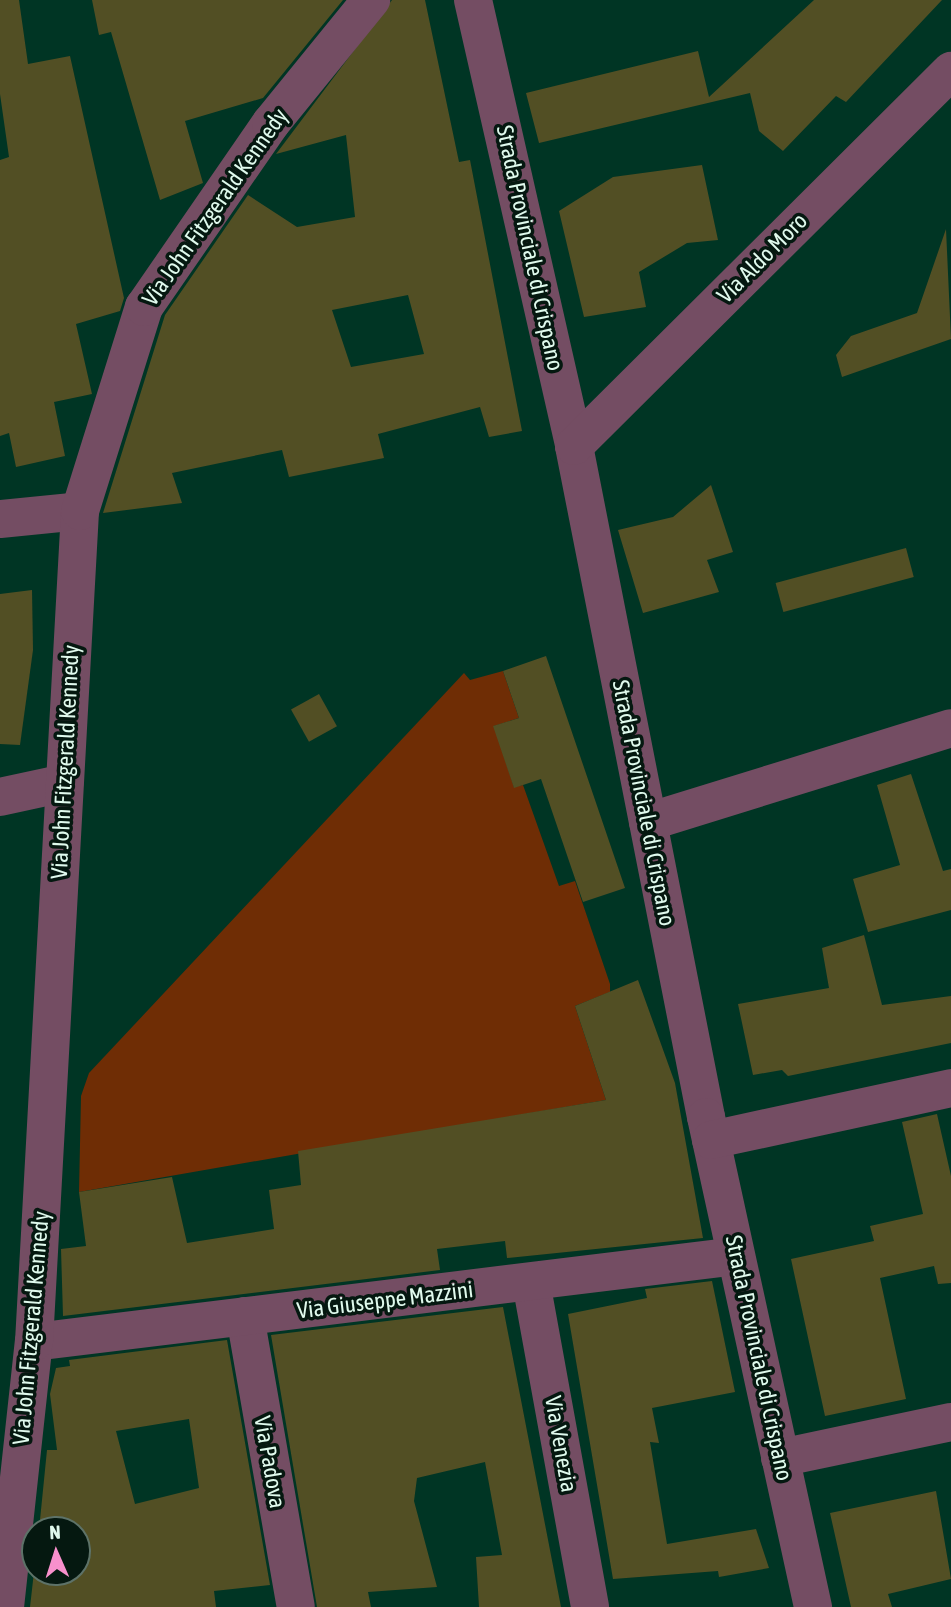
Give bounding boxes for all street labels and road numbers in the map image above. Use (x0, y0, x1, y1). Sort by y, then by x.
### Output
street label: Via John Fitzgerald Kennedy (136, 103, 294, 311)
street label: Strada Provinciale di Crispano (491, 123, 569, 373)
street label: Via Aldo Moro (711, 207, 813, 309)
street label: Via John Fitzgerald Kennedy (45, 644, 85, 880)
street label: Strada Provinciale di Crispano (607, 678, 681, 928)
street label: Via John Fitzgerald Kennedy (7, 1210, 55, 1446)
street label: Strada Provinciale di Crispano (720, 1233, 798, 1483)
street label: Via Giuseppe Mazzini (295, 1275, 475, 1325)
street label: Via Venezia (539, 1394, 583, 1494)
street label: Via Padova (248, 1414, 292, 1510)

